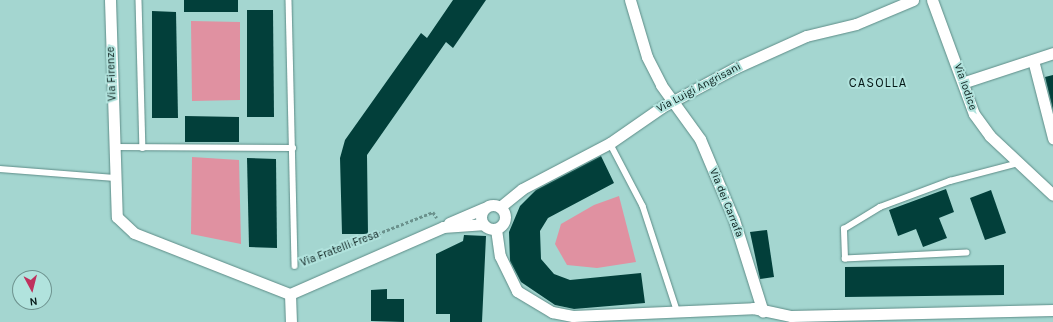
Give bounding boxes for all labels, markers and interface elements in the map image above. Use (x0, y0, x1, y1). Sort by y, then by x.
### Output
street label: Via Firenze (104, 47, 120, 101)
street label: Via Luigi Angrisani (655, 60, 743, 116)
street label: Via Iodice (951, 62, 979, 112)
district label: CASOLLA (849, 75, 907, 91)
street label: Via dei Carrafa (706, 167, 746, 239)
street label: Via Fratelli Fresa (299, 228, 381, 270)
north arrow (12, 270, 52, 310)
text: N (29, 294, 38, 308)

